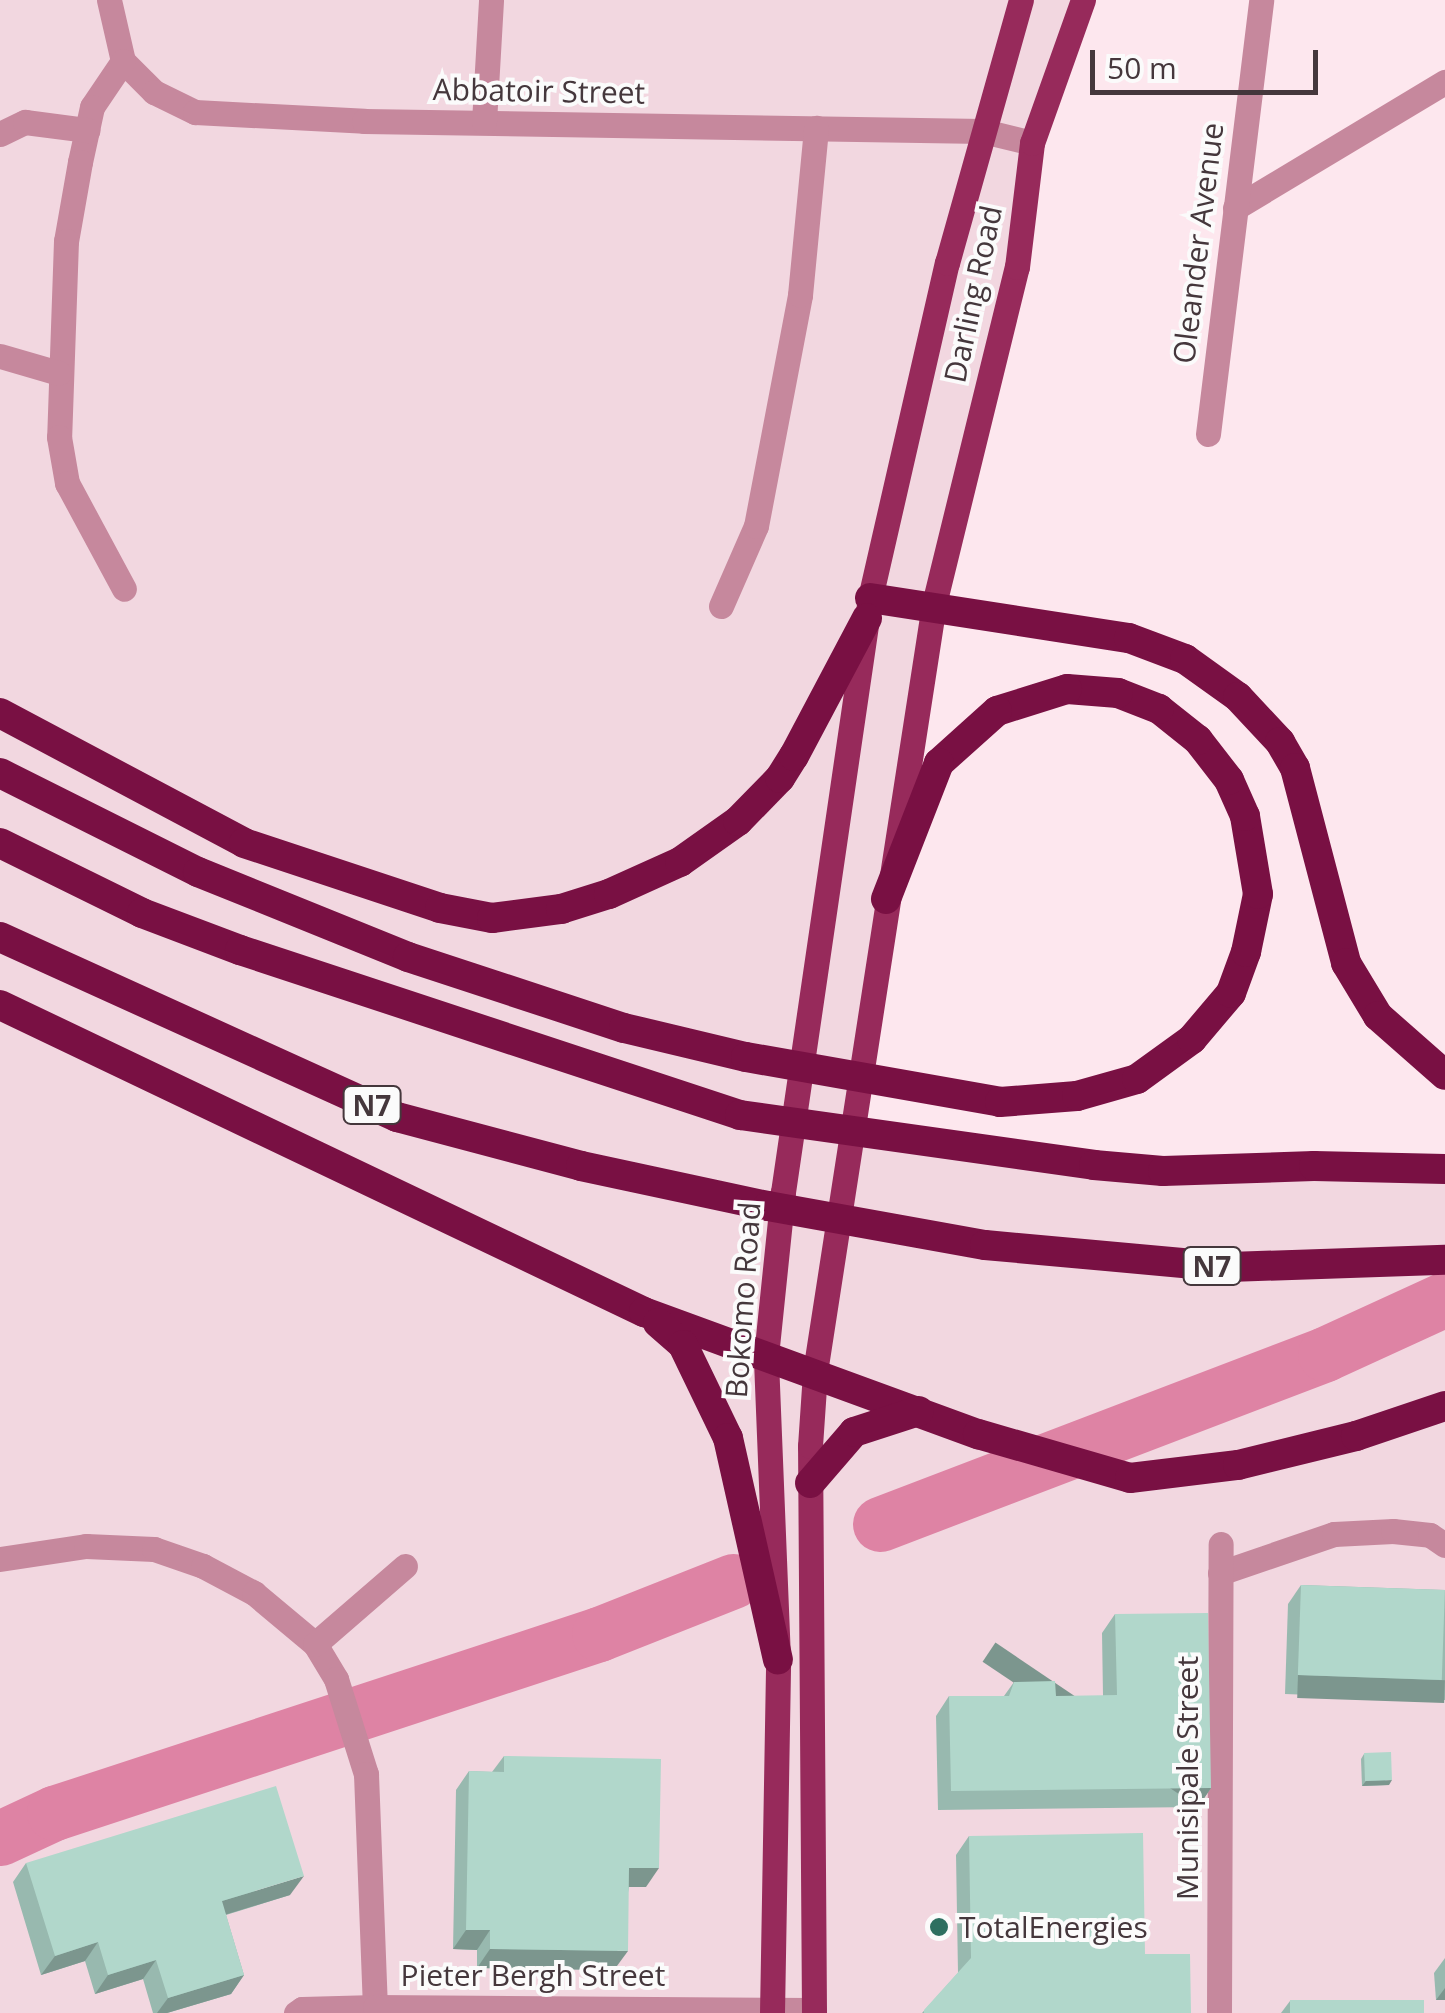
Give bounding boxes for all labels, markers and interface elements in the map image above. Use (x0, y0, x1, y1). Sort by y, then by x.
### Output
scale bar (1095, 30, 1322, 92)
text: 50 m (1107, 47, 1177, 88)
street label: Abbatoir Street (432, 71, 646, 111)
street label: Oleander Avenue (1165, 120, 1231, 366)
street label: Darling Road (937, 202, 1009, 386)
road number: N7 (342, 1082, 402, 1128)
street label: Bokomo Road (718, 1201, 768, 1399)
road number: N7 (1182, 1243, 1242, 1289)
street label: Munisipale Street (1169, 1656, 1205, 1900)
place label: TotalEnergies (959, 1909, 1148, 1945)
marker: TotalEnergies (928, 1916, 950, 1938)
street label: Pieter Bergh Street (401, 1957, 665, 1993)

